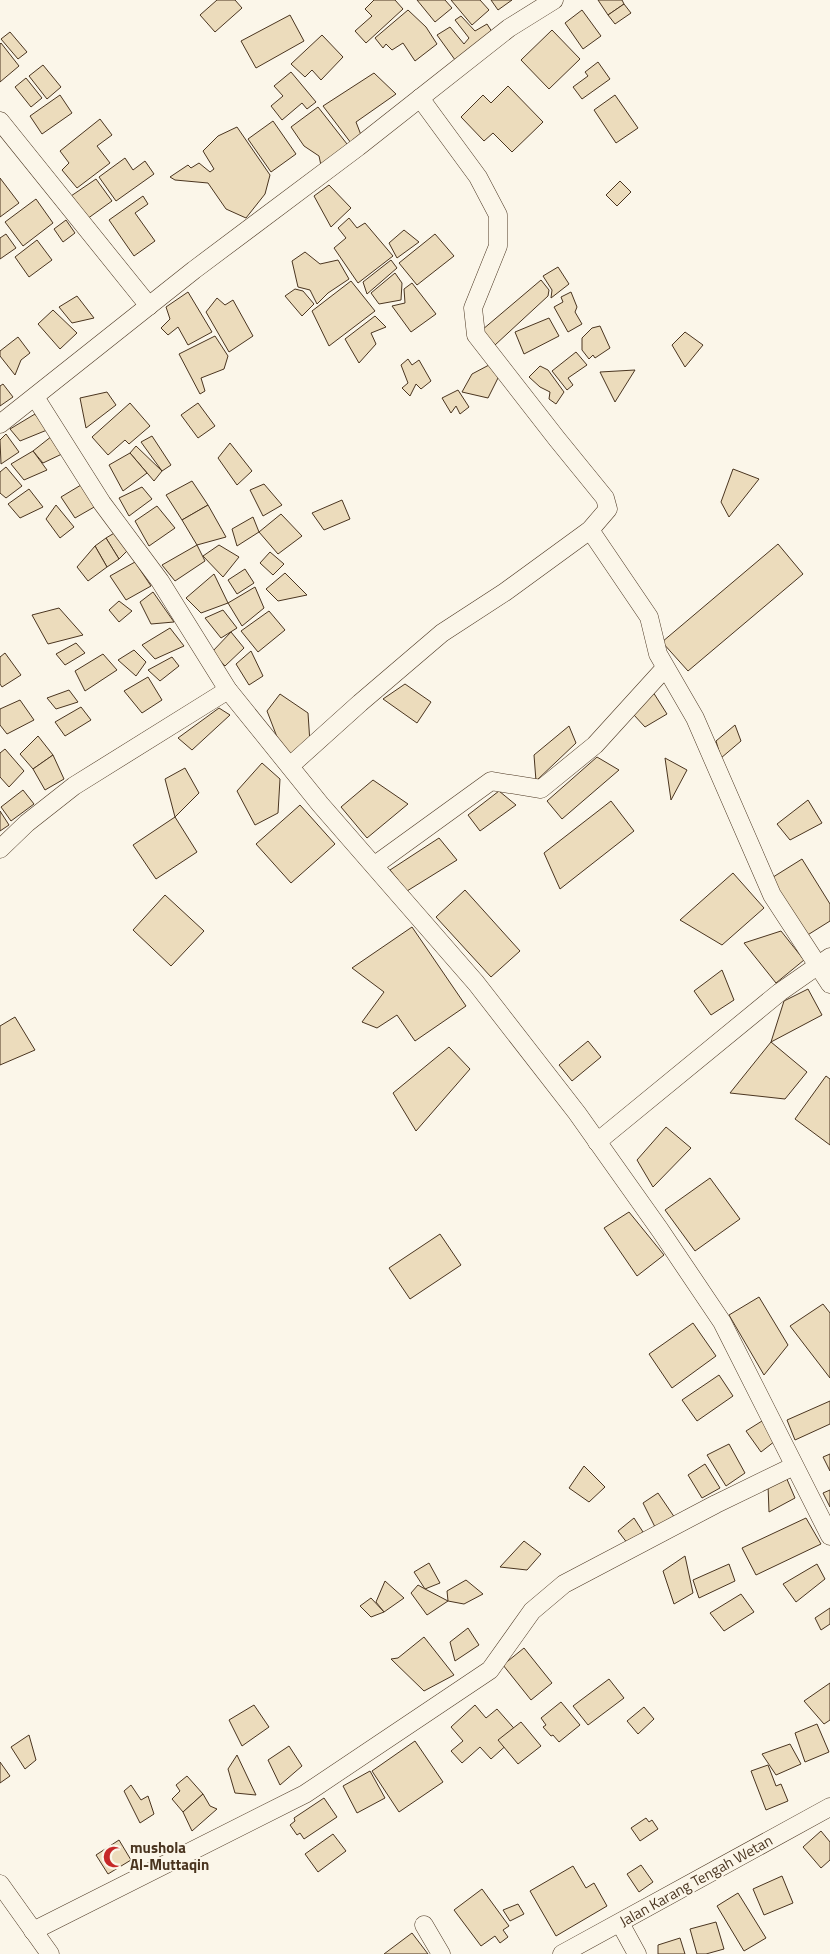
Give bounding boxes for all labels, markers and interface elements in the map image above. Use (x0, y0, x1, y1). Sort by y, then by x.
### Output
street label: Jalan Karang Tengah Wetan (615, 1829, 777, 1932)
place label: mushola Al-Muttaqin (130, 1836, 209, 1876)
mosque icon: mushola Al-Muttaqin (101, 1844, 127, 1870)

